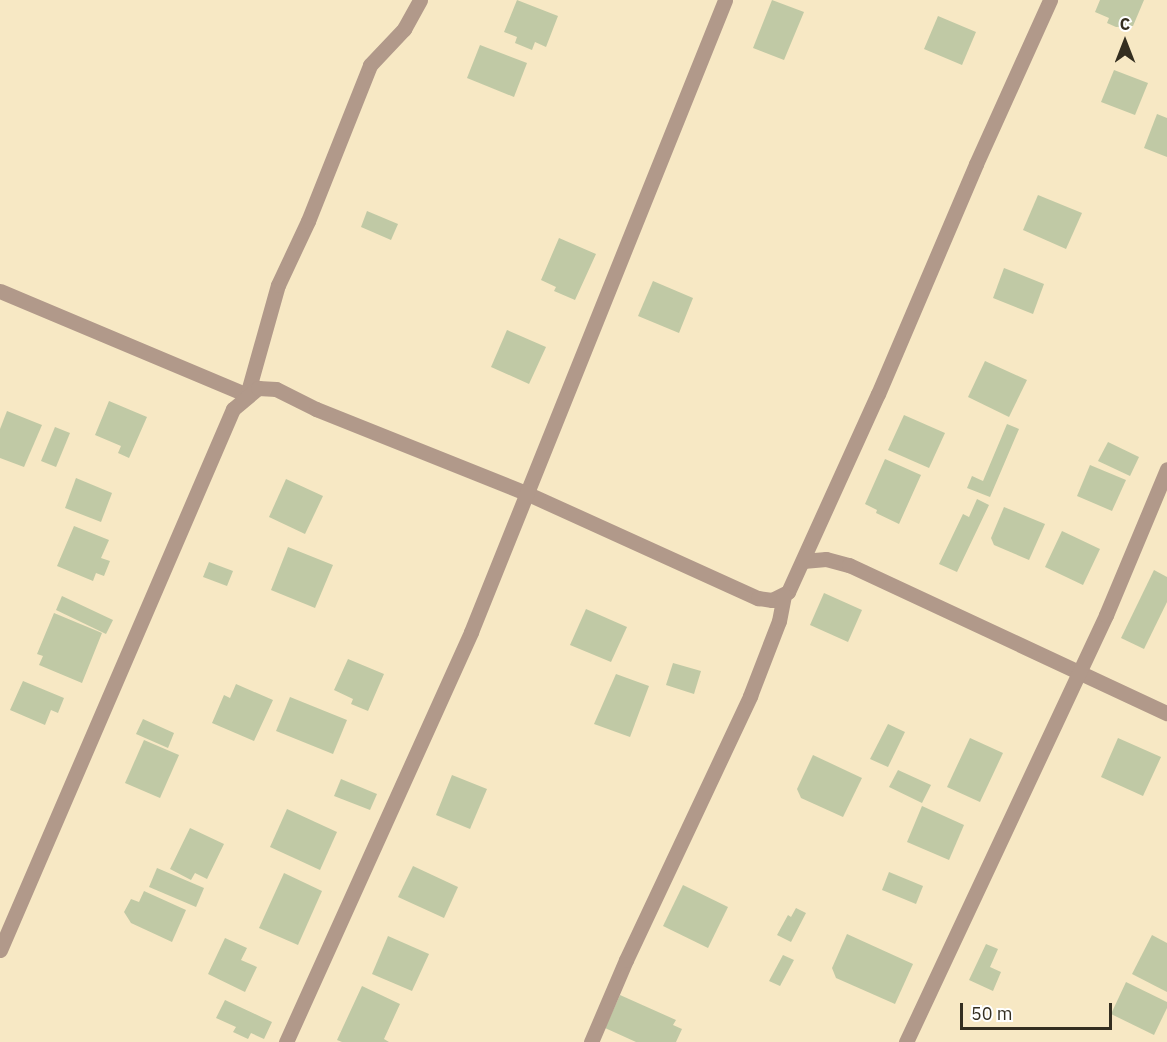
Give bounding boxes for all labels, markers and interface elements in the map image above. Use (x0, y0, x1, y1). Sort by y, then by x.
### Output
north arrow (1095, 12, 1155, 72)
text: С (1120, 14, 1130, 34)
scale bar (963, 991, 1114, 1029)
text: 50 m (971, 1002, 1013, 1025)

